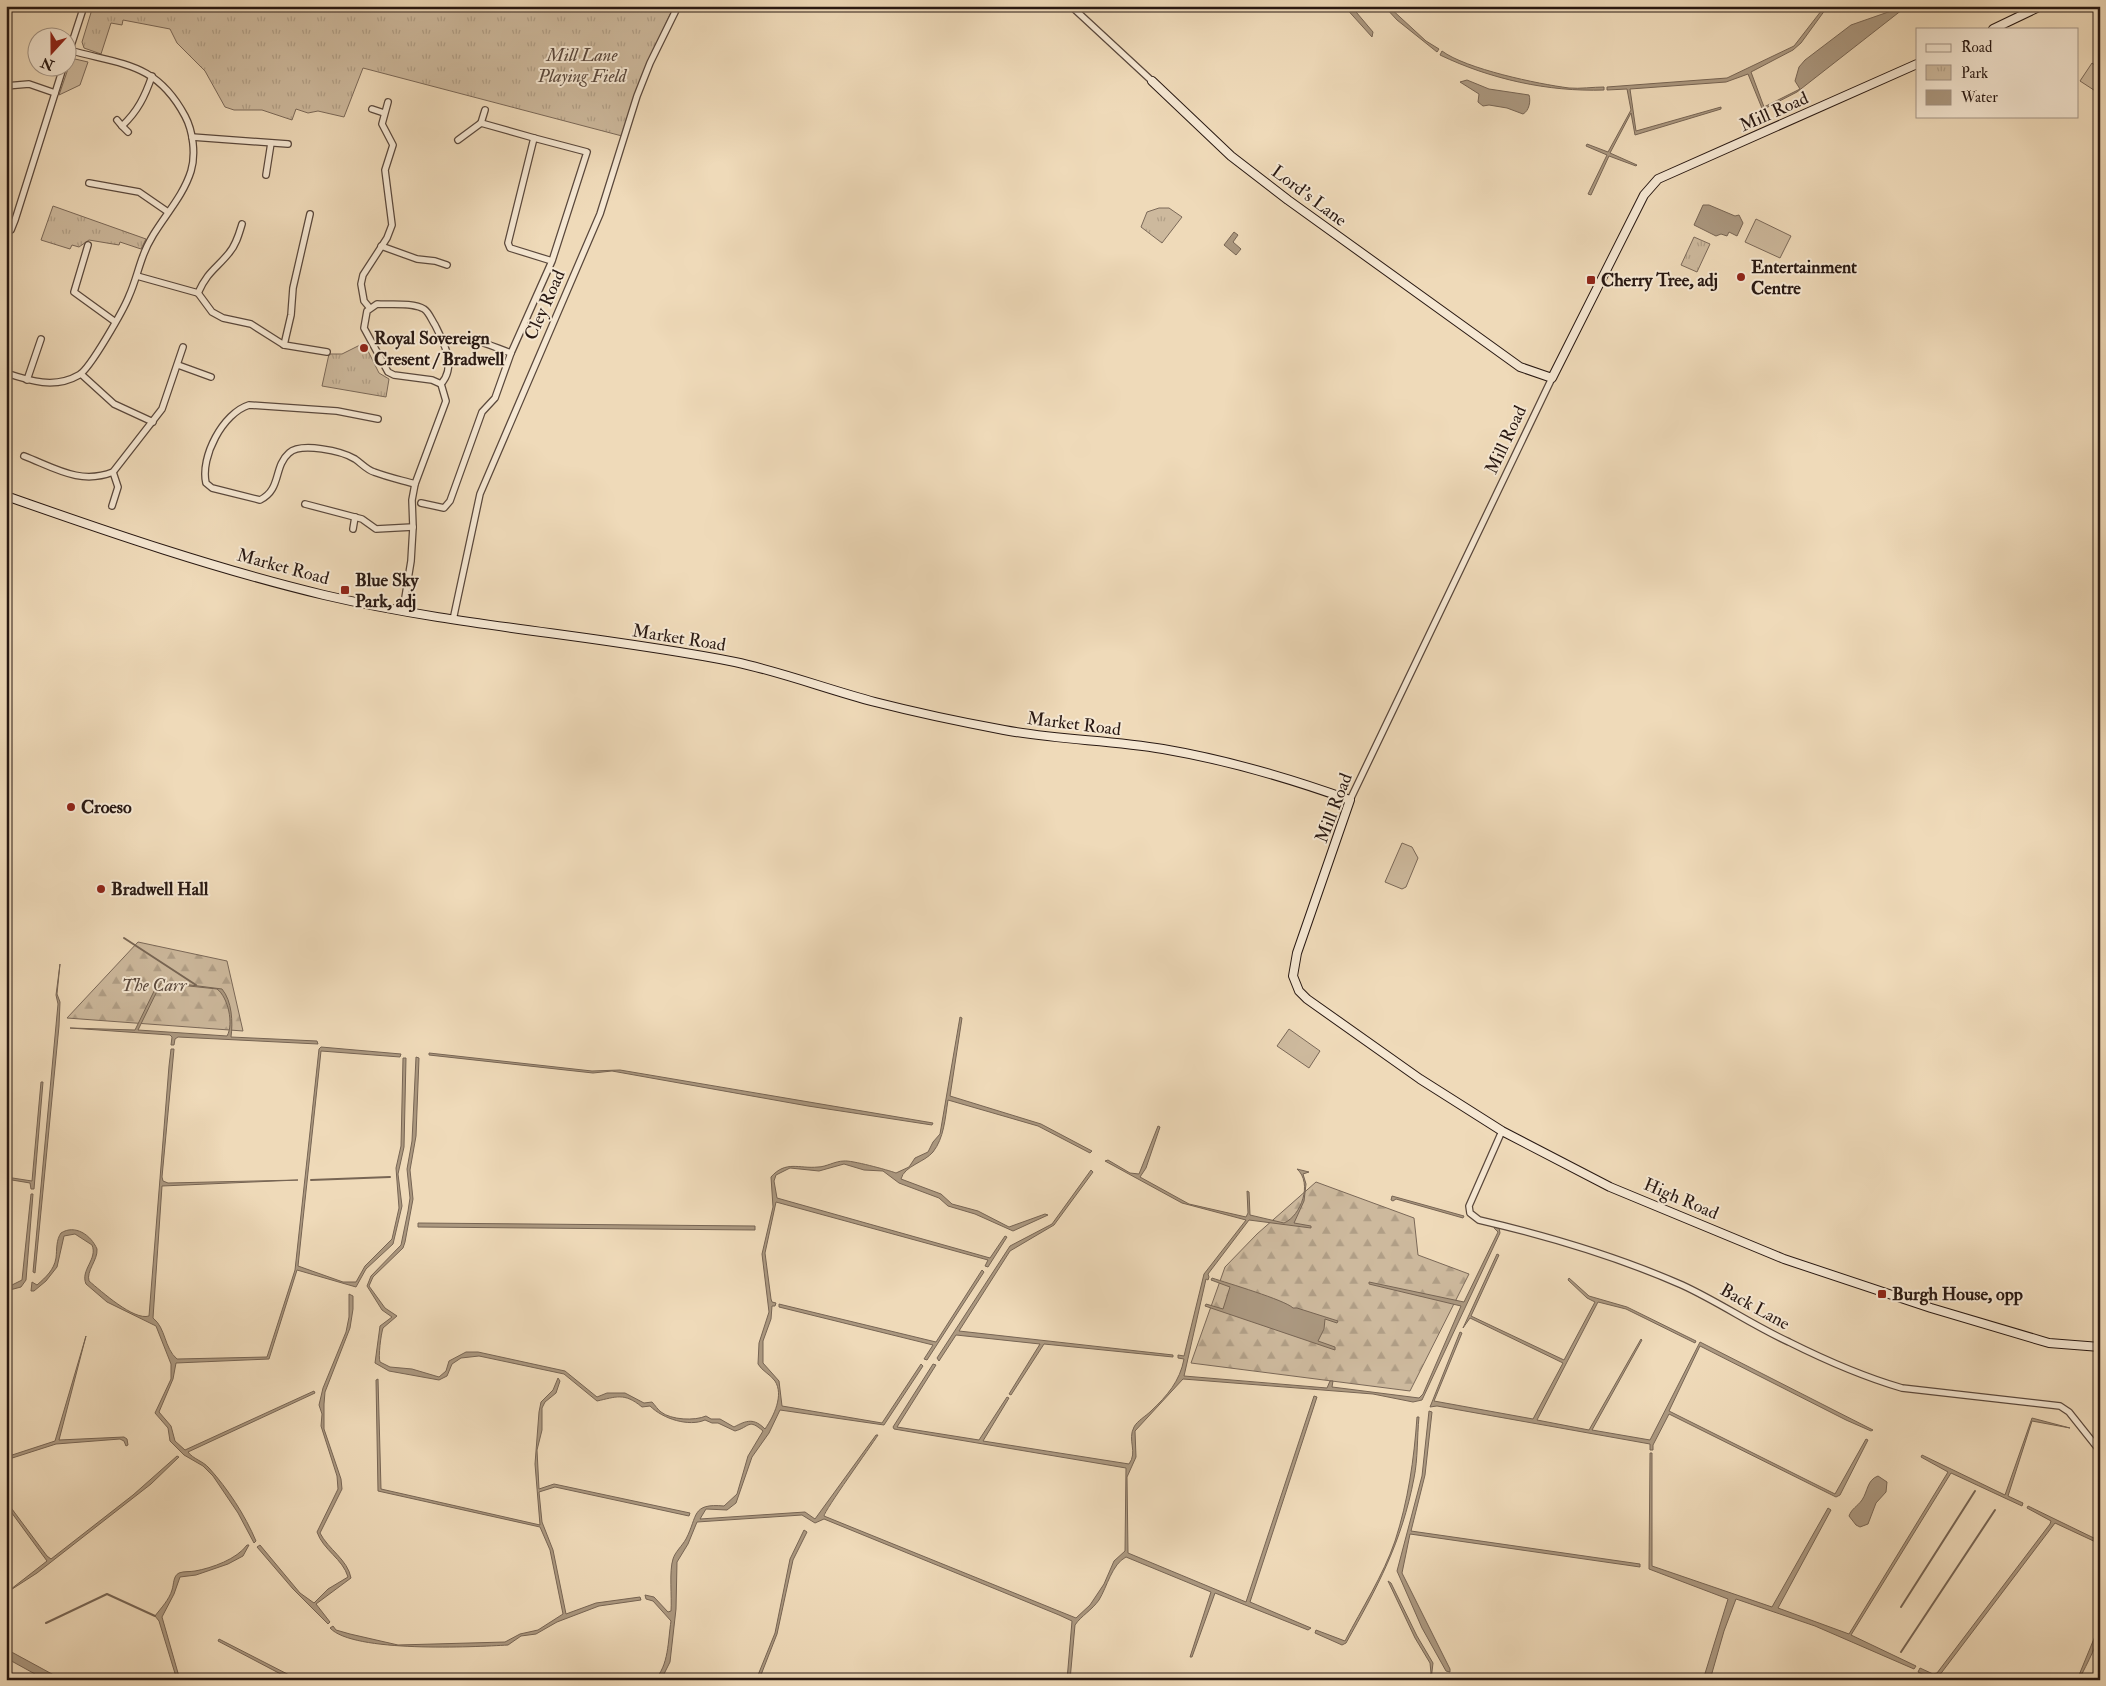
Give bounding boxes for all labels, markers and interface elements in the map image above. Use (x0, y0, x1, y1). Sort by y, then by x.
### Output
north arrow (28, 28, 78, 78)
legend (1916, 28, 2078, 118)
text: Road (1961, 38, 1993, 57)
park label: Mill Lane Playing Field (537, 44, 628, 88)
text: N (38, 53, 57, 74)
text: Park (1961, 64, 1988, 83)
street label: Mill Road (1736, 87, 1812, 137)
text: Water (1960, 88, 1998, 107)
street label: Lord's Lane (1267, 160, 1352, 232)
place label: Entertainment Centre (1751, 256, 1857, 300)
street label: Cley Road (519, 266, 571, 344)
place label: Cherry Tree, adj (1601, 269, 1718, 292)
marker: Entertainment Centre (1735, 271, 1747, 283)
marker: Cherry Tree, adj (1585, 274, 1597, 286)
place label: Royal Sovereign Cresent / Bradwell (374, 327, 505, 371)
marker: Royal Sovereign Cresent / Bradwell (358, 342, 370, 354)
street label: Mill Road (1480, 402, 1532, 478)
street label: Market Road (234, 544, 332, 590)
place label: Blue Sky Park, adj (355, 569, 420, 613)
marker: Blue Sky Park, adj (339, 584, 351, 596)
street label: Market Road (631, 619, 728, 657)
street label: Market Road (1026, 707, 1122, 741)
street label: Mill Road (1310, 770, 1358, 846)
place label: Croeso (81, 796, 132, 819)
marker: Croeso (65, 801, 77, 813)
place label: Bradwell Hall (111, 878, 209, 901)
marker: Bradwell Hall (95, 883, 107, 895)
park label: The Carr (122, 974, 188, 997)
street label: High Road (1640, 1173, 1722, 1225)
street label: Back Lane (1716, 1278, 1794, 1336)
place label: Burgh House, opp (1892, 1283, 2023, 1306)
marker: Burgh House, opp (1876, 1288, 1888, 1300)

